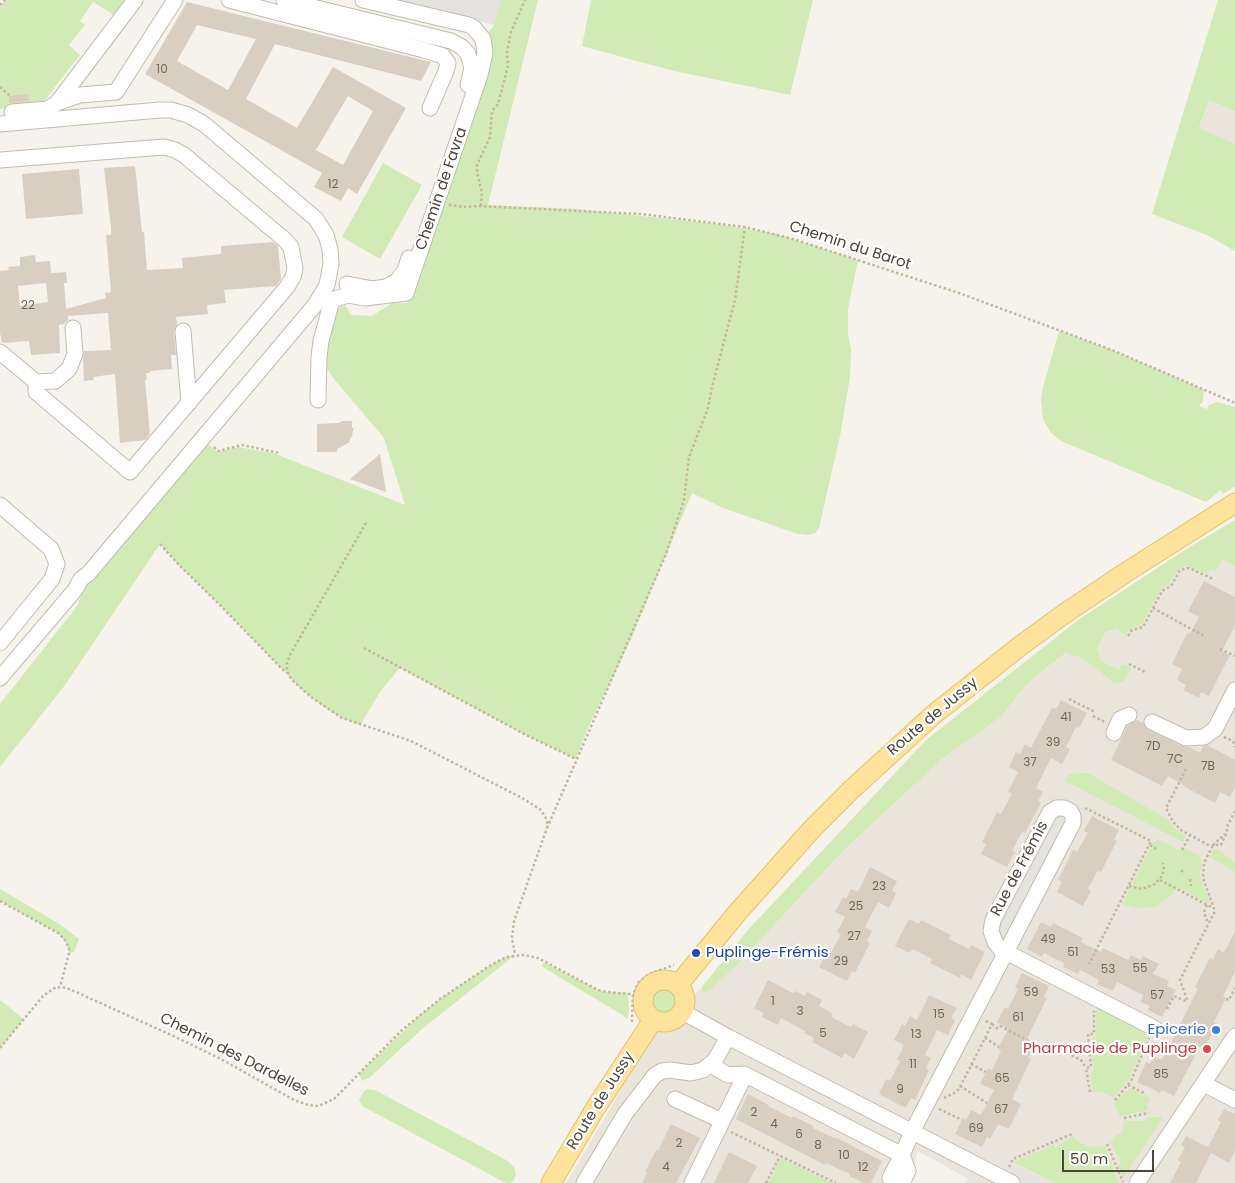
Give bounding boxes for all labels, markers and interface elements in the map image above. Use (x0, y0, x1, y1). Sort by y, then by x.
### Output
house number: 10 (156, 63, 168, 77)
street label: Chemin de Favra (413, 125, 471, 253)
house number: 12 (328, 178, 338, 192)
street label: Chemin du Barot (787, 218, 913, 274)
house number: 22 (21, 299, 35, 313)
street label: Route de Jussy (884, 674, 982, 760)
house number: 41 (1060, 711, 1072, 725)
house number: 39 (1046, 736, 1060, 750)
house number: 7D (1145, 740, 1161, 754)
house number: 7C (1167, 753, 1183, 767)
house number: 37 (1023, 756, 1037, 770)
house number: 7B (1201, 760, 1215, 774)
street label: Rue de Frémis (987, 818, 1053, 920)
house number: 23 (872, 880, 886, 894)
house number: 25 (849, 900, 863, 914)
house number: 27 (847, 930, 861, 944)
house number: 49 (1040, 933, 1056, 947)
place label: Puplinge-Frémis (706, 944, 829, 962)
house number: 51 (1067, 946, 1079, 960)
marker: Puplinge-Frémis (690, 947, 702, 959)
house number: 29 (834, 955, 848, 969)
house number: 55 (1132, 962, 1148, 976)
house number: 53 (1101, 963, 1115, 977)
house number: 59 (1023, 986, 1039, 1000)
house number: 57 (1150, 989, 1164, 1003)
house number: 1 (771, 995, 775, 1009)
house number: 3 (796, 1005, 804, 1019)
house number: 15 (933, 1008, 945, 1022)
street label: Chemin des Dardelles (156, 1010, 312, 1100)
house number: 61 (1012, 1011, 1024, 1025)
place label: Epicerie (1147, 1021, 1206, 1039)
marker: Epicerie (1210, 1024, 1222, 1036)
house number: 5 (819, 1027, 827, 1041)
house number: 13 (911, 1028, 921, 1042)
place label: Pharmacie de Puplinge (1023, 1040, 1197, 1058)
marker: Pharmacie de Puplinge (1201, 1043, 1213, 1055)
street label: Route de Jussy (564, 1049, 638, 1153)
house number: 11 (909, 1058, 917, 1072)
house number: 85 (1153, 1068, 1169, 1082)
house number: 65 (994, 1072, 1010, 1086)
house number: 9 (896, 1083, 904, 1097)
house number: 67 (994, 1103, 1008, 1117)
house number: 2 (751, 1106, 757, 1120)
house number: 4 (770, 1118, 778, 1132)
house number: 69 (968, 1122, 984, 1136)
house number: 6 (795, 1128, 803, 1142)
house number: 2 (676, 1137, 682, 1151)
house number: 8 (814, 1139, 822, 1153)
scale bar (1065, 1140, 1158, 1172)
text: 50 m (1070, 1148, 1108, 1169)
house number: 10 (838, 1149, 850, 1163)
house number: 4 (662, 1161, 670, 1175)
house number: 12 (858, 1161, 868, 1175)

